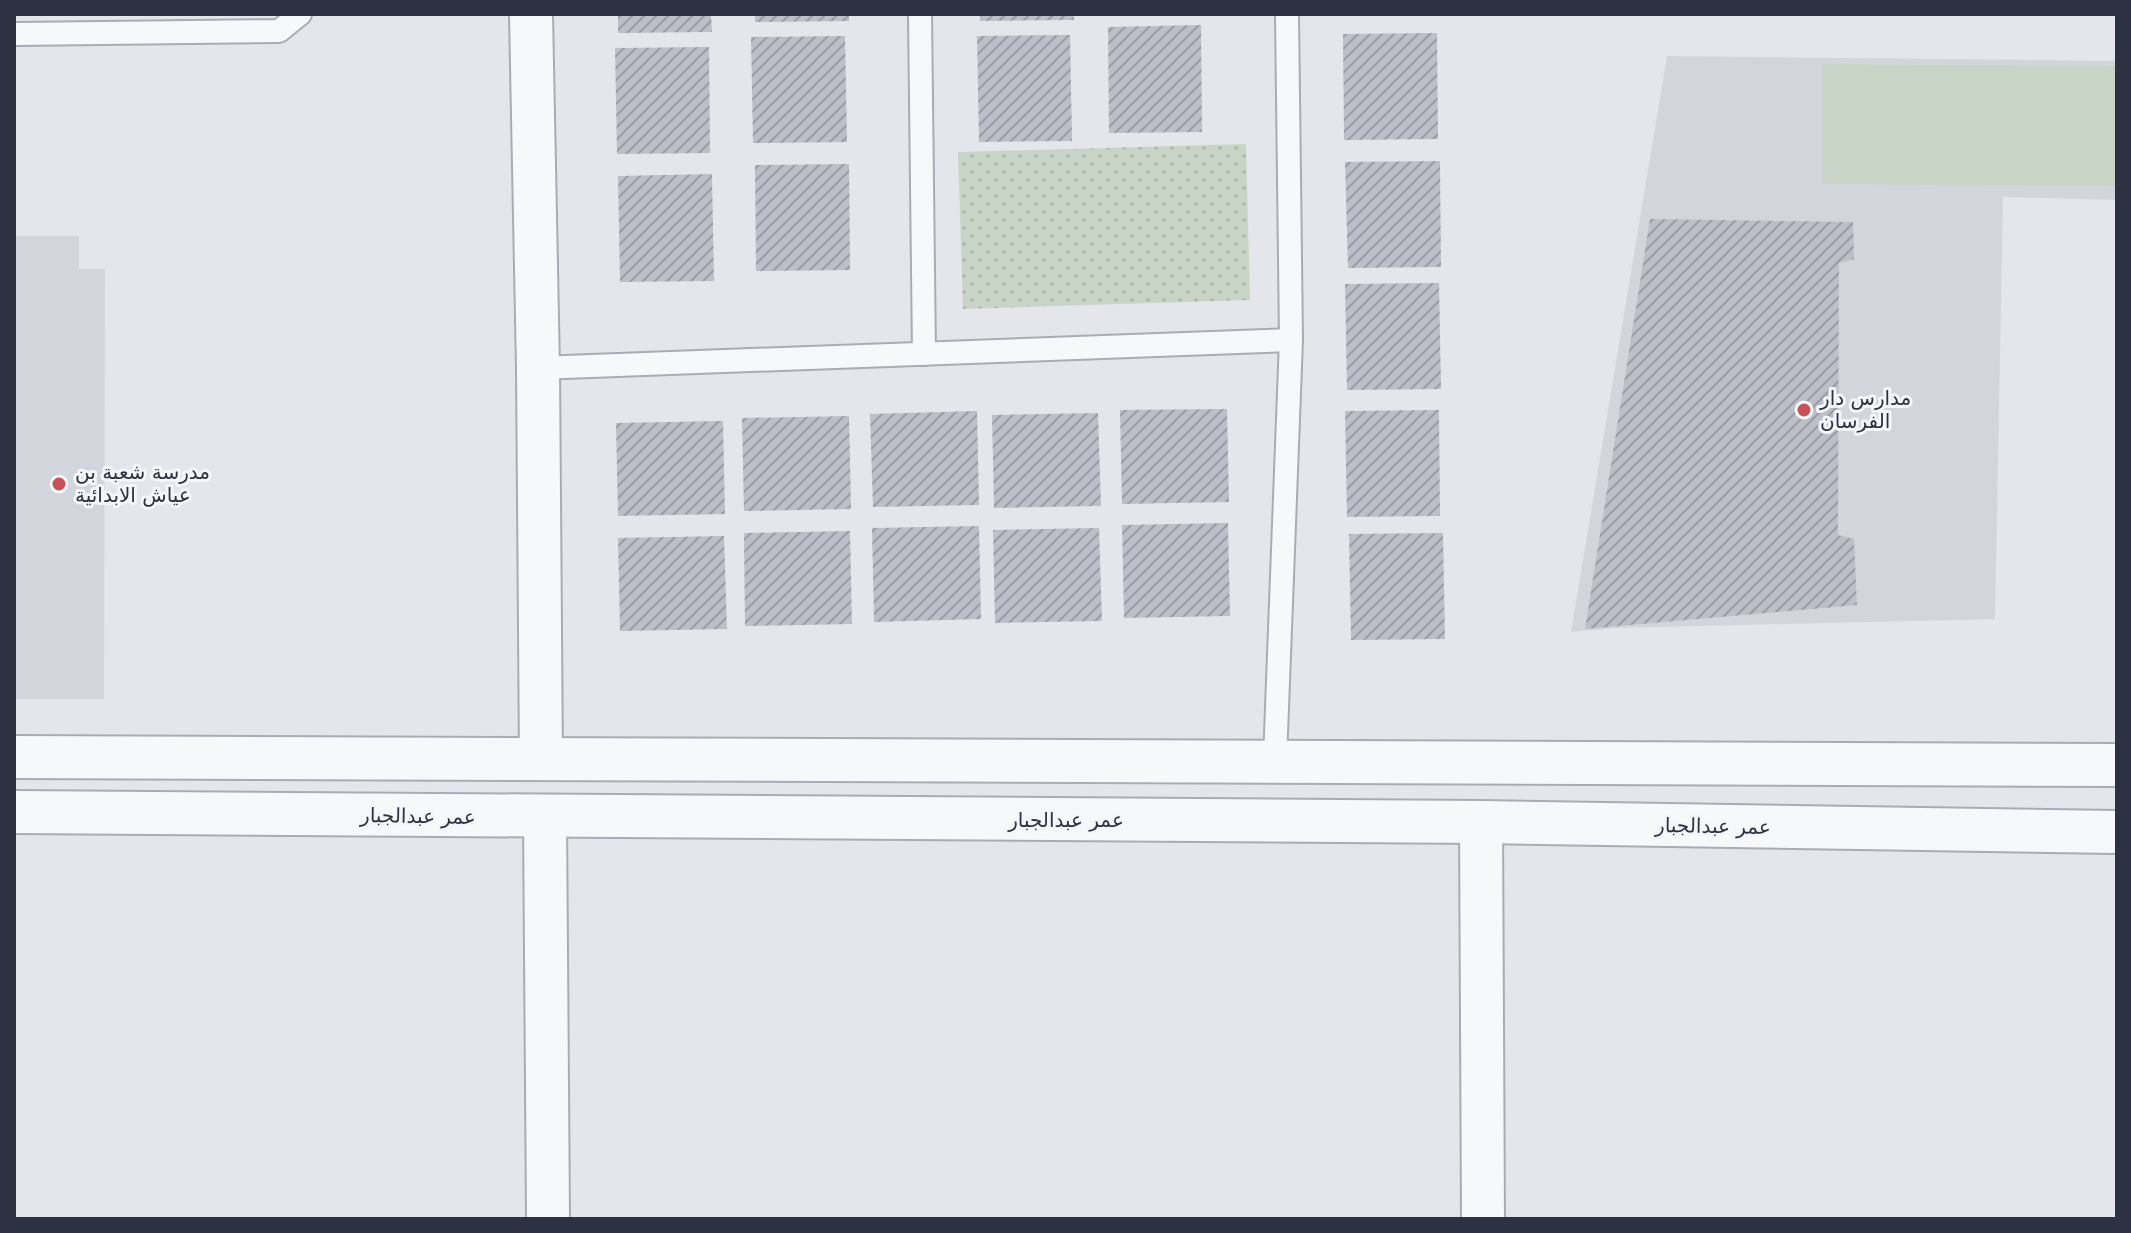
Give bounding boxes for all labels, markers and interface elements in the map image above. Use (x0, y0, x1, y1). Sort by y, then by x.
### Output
place label: مدارس دار الفرسان (1819, 386, 1911, 433)
marker: مدارس دار الفرسان (1795, 401, 1813, 419)
place label: مدرسة شعبة بن عياش الابدائية (75, 460, 210, 507)
marker: مدرسة شعبة بن عياش الابدائية (50, 475, 68, 493)
street label: عمر عبدالجبار (359, 803, 476, 829)
street label: عمر عبدالجبار (1007, 808, 1124, 832)
street label: عمر عبدالجبار (1654, 813, 1771, 839)

